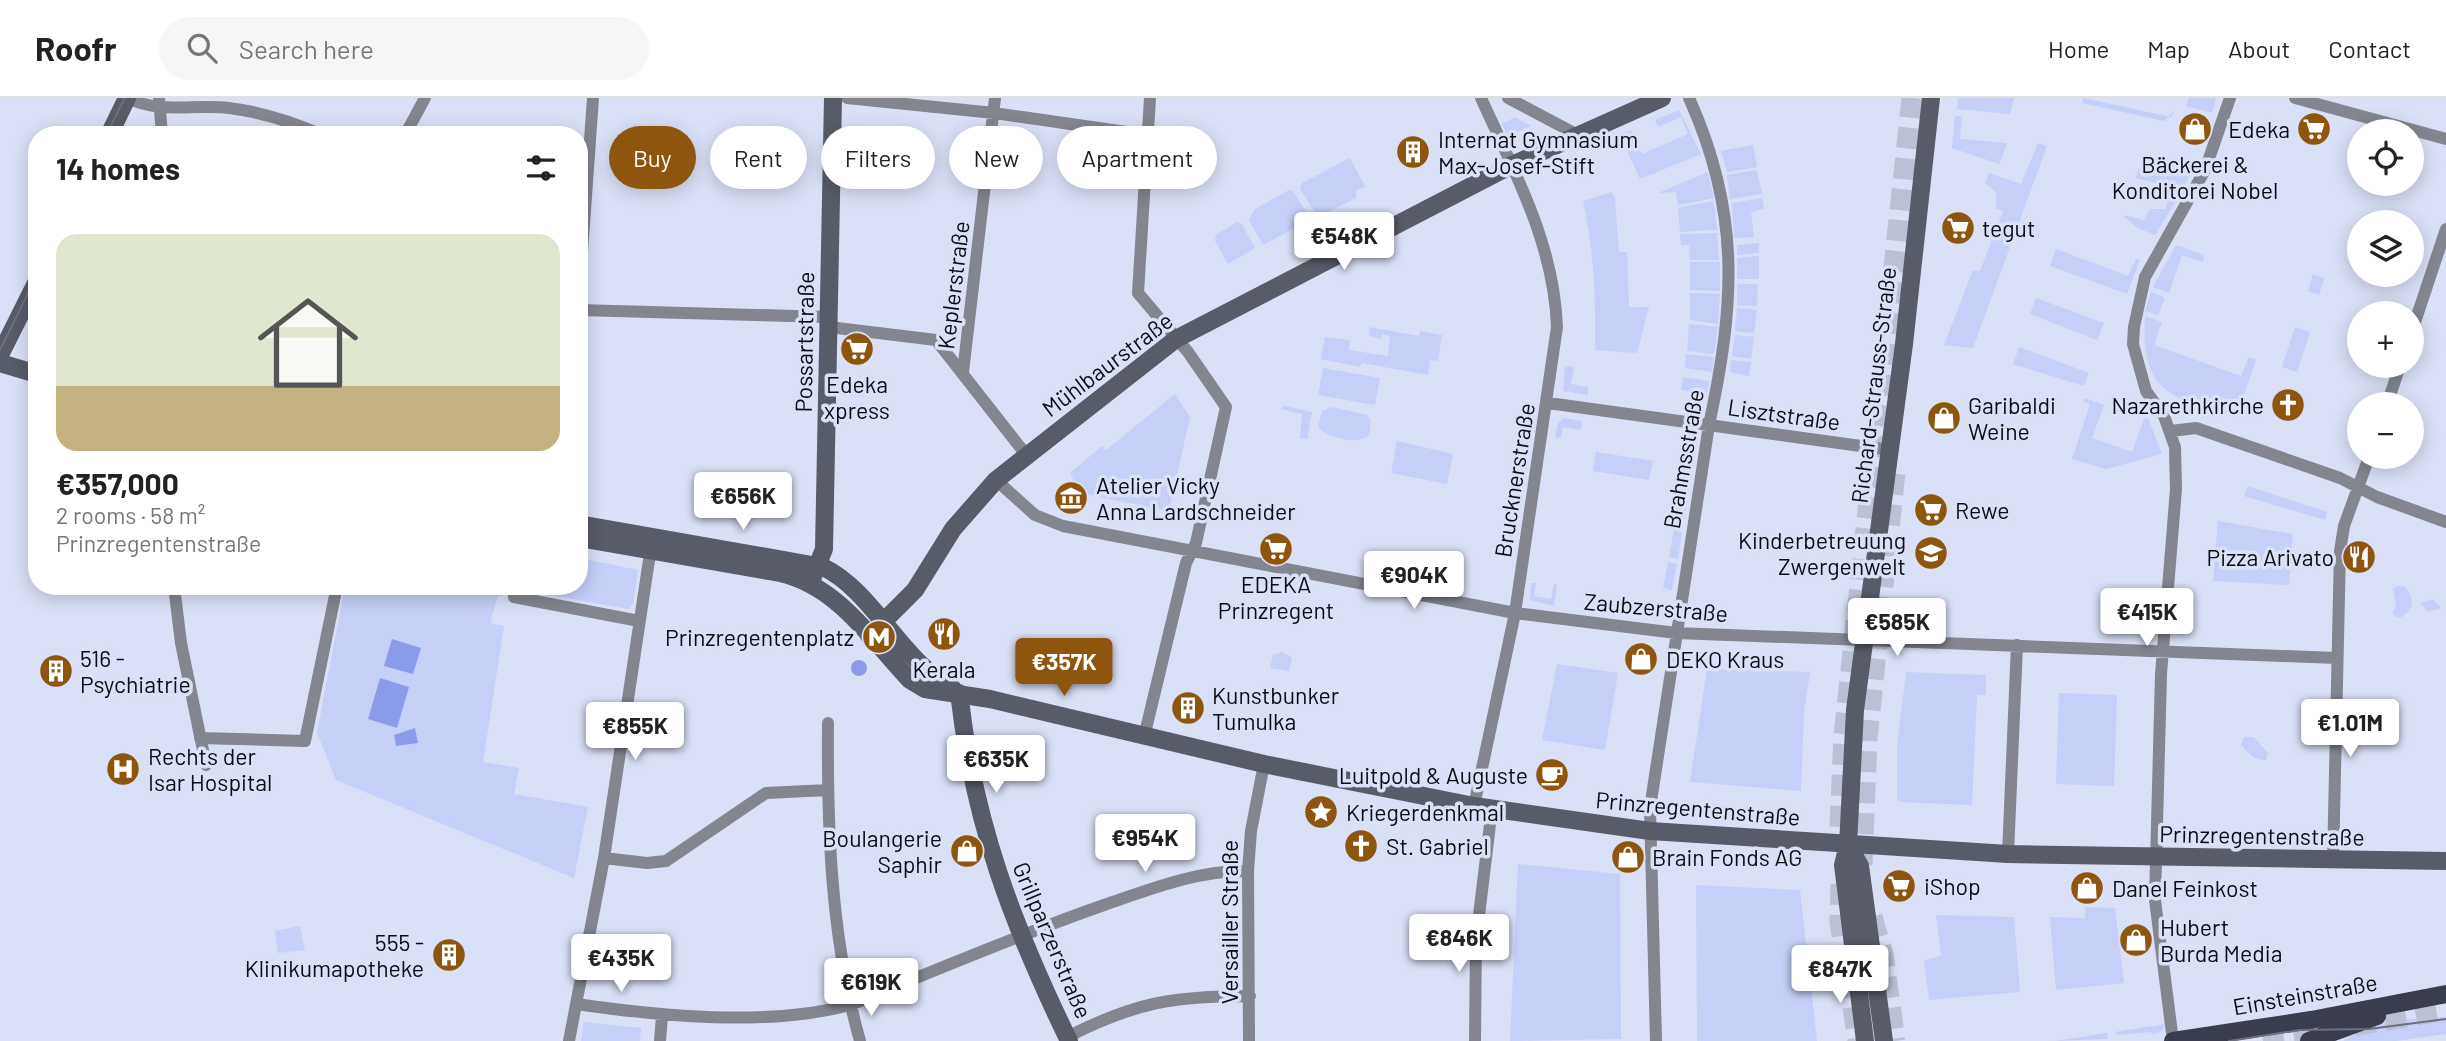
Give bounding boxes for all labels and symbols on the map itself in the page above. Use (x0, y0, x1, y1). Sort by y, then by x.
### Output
shop icon: Bäckerei & Konditorei Nobel (2176, 110, 2214, 148)
supermarket icon: Edeka (2295, 110, 2333, 148)
place label: Edeka (2228, 115, 2290, 143)
place label: Internat Gymnasium Max-Josef-Stift (1438, 125, 1638, 179)
building icon: Internat Gymnasium Max-Josef-Stift (1394, 133, 1432, 171)
place label: Bäckerei & Konditorei Nobel (2112, 150, 2278, 204)
supermarket icon: tegut (1939, 209, 1977, 247)
pin: €548K (1295, 212, 1393, 272)
place label: tegut (1982, 214, 2035, 242)
street label: Keplerstraße (931, 219, 975, 351)
street label: Richard-Strauss-Straße (1845, 265, 1901, 505)
street label: Possartstraße (789, 271, 819, 413)
street label: Mühlbaurstraße (1036, 306, 1178, 422)
supermarket icon: Edeka xpress (838, 330, 876, 368)
place label: Edeka xpress (824, 370, 890, 424)
church icon: Nazarethkirche (2269, 386, 2307, 424)
street label: Brahmsstraße (1657, 387, 1709, 531)
place label: Garibaldi Weine (1968, 391, 2056, 445)
place label: Nazarethkirche (2112, 391, 2264, 419)
street label: Lisztstraße (1726, 392, 1842, 436)
shop icon: Garibaldi Weine (1925, 399, 1963, 437)
street label: Brucknerstraße (1488, 401, 1540, 559)
place label: Atelier Vicky Anna Lardschneider (1096, 471, 1296, 525)
pin: €656K (694, 472, 792, 532)
museum icon: Atelier Vicky Anna Lardschneider (1052, 479, 1090, 517)
supermarket icon: Rewe (1912, 491, 1950, 529)
place label: Rewe (1955, 496, 2009, 524)
place label: Kinderbetreuung Zwergenwelt (1738, 526, 1906, 580)
supermarket icon: EDEKA Prinzregent (1257, 530, 1295, 568)
school or university icon: Kinderbetreuung Zwergenwelt (1912, 534, 1950, 572)
restaurant icon: Pizza Arivato (2340, 538, 2378, 576)
place label: Pizza Arivato (2207, 543, 2334, 571)
pin: €904K (1365, 552, 1463, 611)
place label: EDEKA Prinzregent (1218, 570, 1334, 624)
street label: Zaubzerstraße (1583, 587, 1729, 627)
pin: €415K (2098, 588, 2196, 648)
pin: €585K (1848, 598, 1946, 658)
restaurant icon: Kerala (925, 615, 963, 653)
metro station icon: Prinzregentenplatz (860, 618, 898, 656)
place label: Prinzregentenplatz (665, 623, 854, 651)
pin: €357K (1015, 638, 1113, 698)
shop icon: DEKO Kraus (1622, 640, 1660, 678)
place label: 516 - Psychiatrie (80, 644, 191, 698)
place label: DEKO Kraus (1666, 645, 1784, 673)
building icon: 516 - Psychiatrie (37, 652, 75, 690)
place label: Kerala (912, 655, 976, 683)
place label: Kunstbunker Tumulka (1212, 681, 1340, 735)
building icon: Kunstbunker Tumulka (1169, 689, 1207, 727)
pin: €1.01M (2293, 700, 2407, 759)
pin: €855K (586, 702, 684, 762)
pin: €635K (947, 736, 1045, 795)
place label: Rechts der Isar Hospital (148, 742, 272, 796)
hospital icon: Rechts der Isar Hospital (104, 750, 142, 788)
cafe icon: Luitpold & Auguste (1533, 756, 1571, 794)
place label: Luitpold & Auguste (1339, 761, 1528, 789)
street label: Prinzregentenstraße (1595, 785, 1801, 831)
place icon: Kriegerdenkmal (1302, 793, 1340, 831)
place label: Kriegerdenkmal (1346, 798, 1504, 826)
pin: €954K (1096, 814, 1194, 874)
street label: Prinzregentenstraße (2159, 819, 2365, 851)
place label: Boulangerie Saphir (822, 824, 943, 878)
church icon: St. Gabriel (1342, 827, 1380, 865)
shop icon: Boulangerie Saphir (948, 832, 986, 870)
place label: St. Gabriel (1386, 832, 1489, 860)
shop icon: Brain Fonds AG (1609, 838, 1647, 876)
street label: Versailler Straße (1215, 840, 1243, 1004)
place label: Brain Fonds AG (1652, 843, 1802, 871)
street label: Grillparzerstraße (1007, 858, 1099, 1022)
supermarket icon: iShop (1880, 867, 1918, 905)
shop icon: Danel Feinkost (2068, 869, 2106, 907)
place label: iShop (1924, 872, 1981, 900)
place label: Danel Feinkost (2112, 874, 2258, 902)
place label: Hubert Burda Media (2160, 913, 2282, 967)
pin: €846K (1410, 914, 1508, 974)
shop icon: Hubert Burda Media (2117, 921, 2155, 959)
place label: 555 - Klinikumapotheke (245, 928, 424, 982)
pin: €435K (572, 934, 670, 994)
building icon: 555 - Klinikumapotheke (430, 936, 468, 974)
pin: €847K (1791, 946, 1889, 1005)
pin: €619K (822, 958, 920, 1018)
street label: Einsteinstraße (2231, 968, 2379, 1020)

